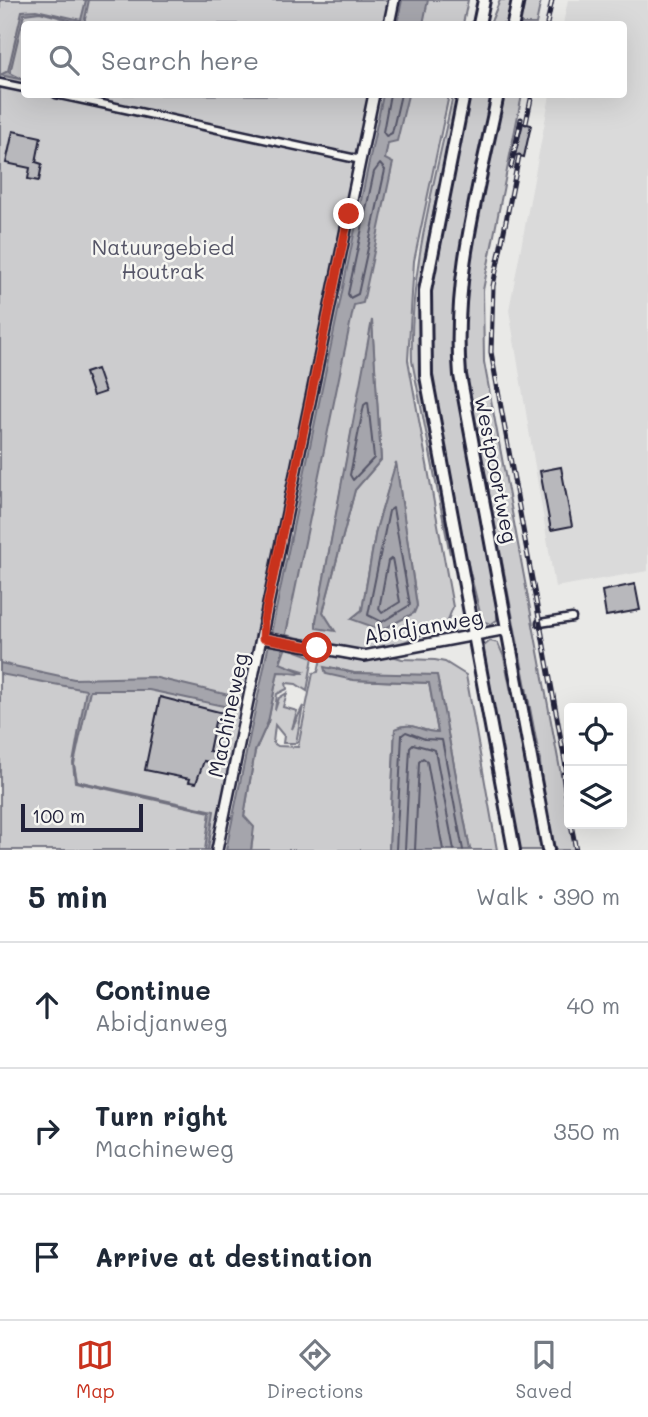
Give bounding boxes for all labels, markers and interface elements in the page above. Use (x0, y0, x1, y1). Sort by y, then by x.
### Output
search box (21, 21, 627, 98)
icon: search (45, 41, 83, 79)
text: Search here (101, 43, 259, 77)
route end (333, 198, 364, 229)
park label: Natuurgebied Houtrak (92, 233, 234, 284)
street label: Westpoortweg (469, 393, 525, 545)
street label: Abidjanweg (361, 602, 485, 650)
route start (301, 632, 332, 663)
street label: Machineweg (201, 650, 253, 780)
map controls (564, 703, 627, 829)
button: locate (564, 703, 627, 766)
button: layers (564, 766, 627, 829)
scale bar (21, 801, 144, 833)
text: 100 m (32, 803, 85, 828)
text: 5 min (28, 876, 108, 916)
text: Walk · 390 m (476, 881, 620, 911)
text: Continue (95, 973, 211, 1007)
icon: ahead (28, 986, 66, 1024)
text: 40 m (567, 990, 620, 1020)
text: Abidjanweg (95, 1007, 227, 1037)
text: Turn right (95, 1099, 228, 1133)
icon: right (28, 1112, 66, 1150)
text: 350 m (553, 1116, 620, 1146)
text: Machineweg (95, 1133, 234, 1163)
icon: arrive (28, 1238, 66, 1276)
text: Arrive at destination (95, 1240, 372, 1274)
tab: Map (76, 1336, 115, 1403)
tab: Directions (267, 1336, 363, 1403)
tab: Saved (516, 1336, 572, 1403)

